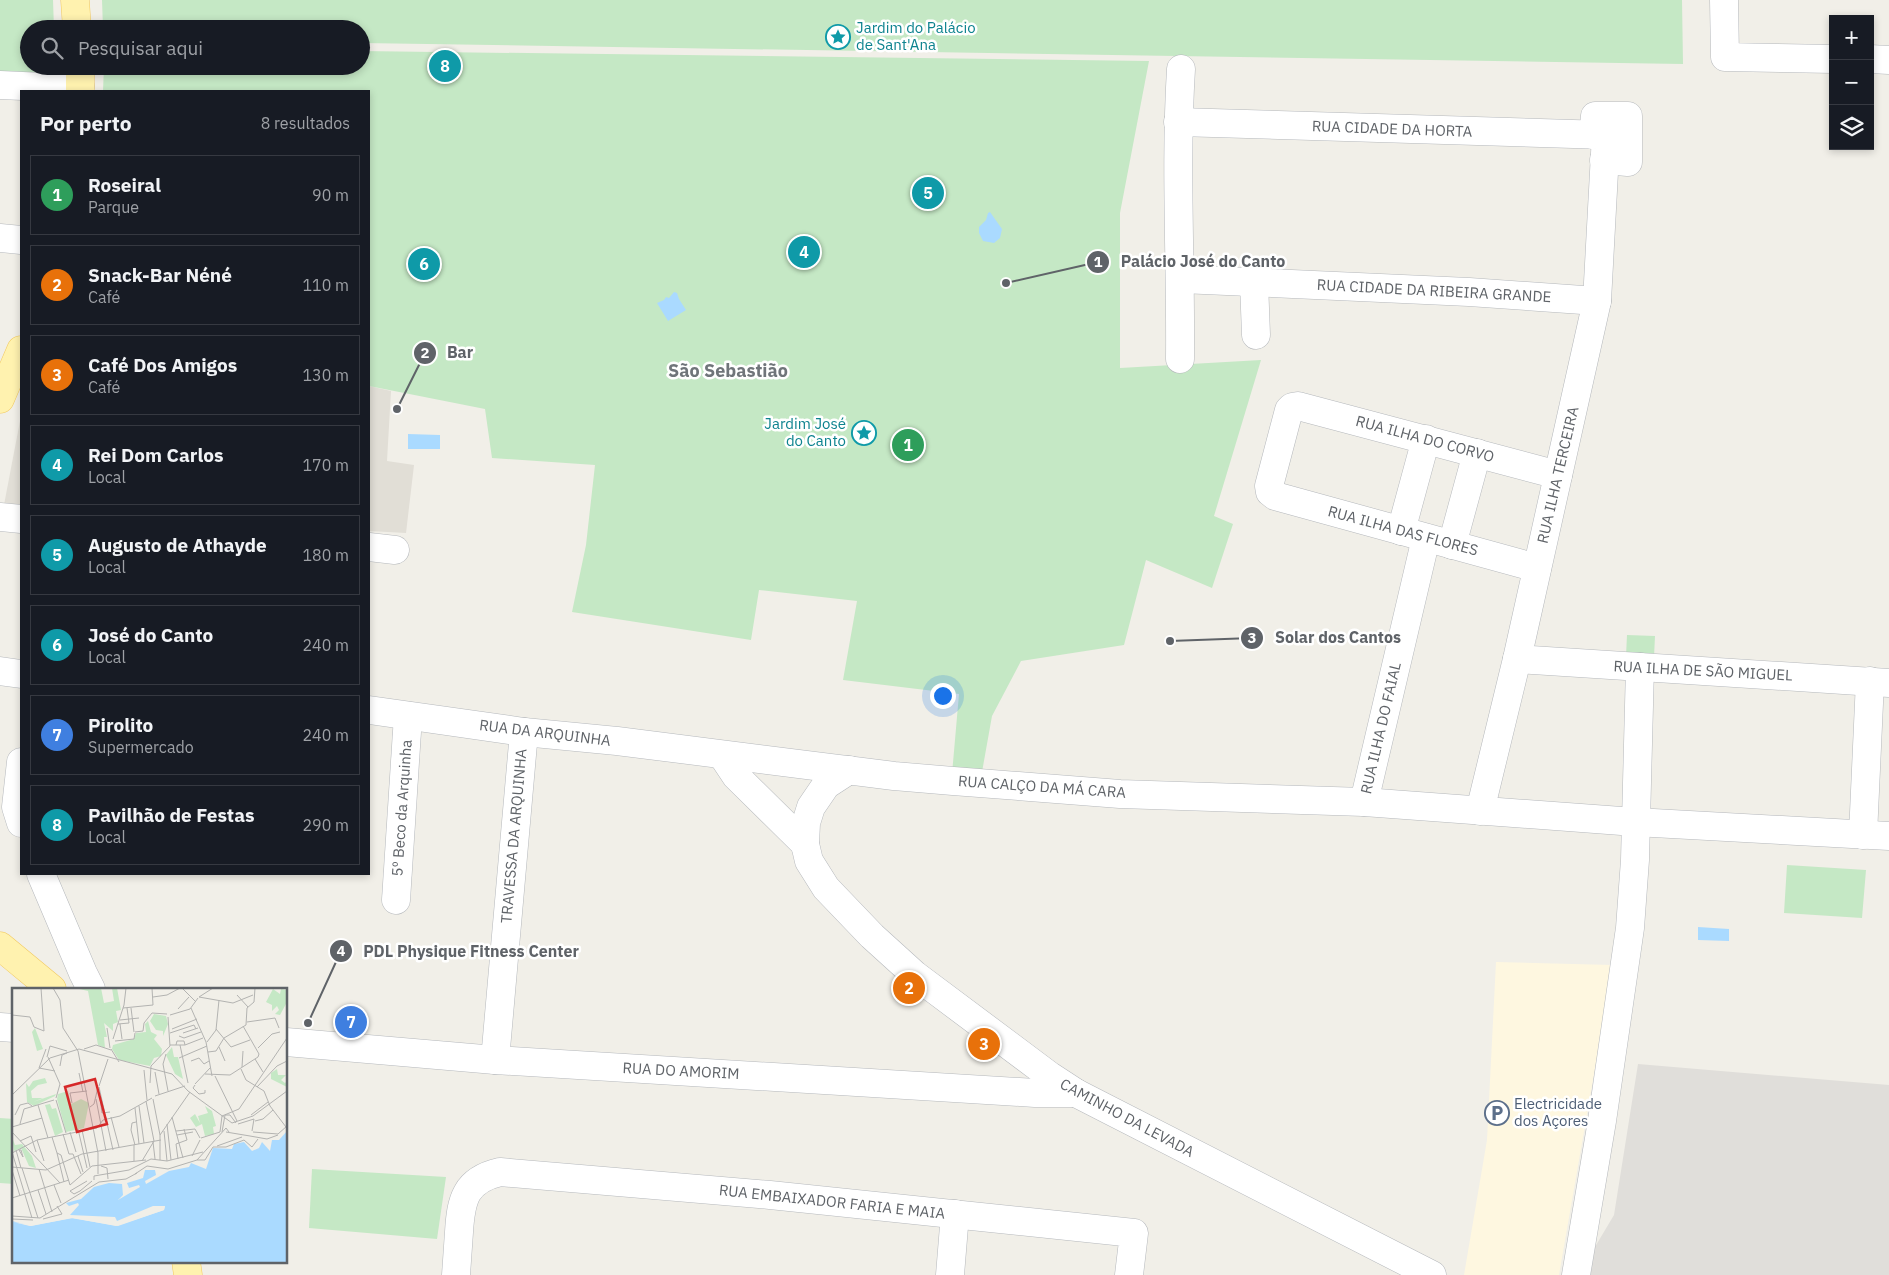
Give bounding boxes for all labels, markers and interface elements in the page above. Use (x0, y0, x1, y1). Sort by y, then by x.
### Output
map controls (1829, 15, 1874, 150)
button: + (1829, 15, 1874, 60)
place label: Jardim do Palácio de Sant'Ana (856, 18, 976, 54)
search box (20, 20, 370, 75)
place icon: Jardim do Palácio de Sant'Ana (825, 24, 851, 50)
icon: search (38, 34, 66, 62)
text: Pesquisar aqui (78, 36, 203, 60)
pin: 8 (429, 47, 461, 85)
button: − (1829, 60, 1874, 105)
button: layers (1829, 105, 1874, 150)
text: Por perto (40, 109, 132, 137)
text: 8 resultados (261, 113, 350, 133)
street label: RUA CIDADE DA HORTA (1312, 116, 1473, 141)
text: Roseiral (88, 173, 161, 197)
pin: 5 (912, 174, 944, 212)
text: 1 (52, 185, 62, 205)
text: 90 m (312, 185, 349, 205)
text: Parque (88, 197, 139, 217)
pin: 4 (788, 233, 820, 271)
pin: 6 (408, 245, 440, 283)
callout: Palácio José do Canto (1086, 246, 1295, 277)
text: Palácio José do Canto (1121, 251, 1285, 271)
text: 1 (1093, 252, 1103, 271)
text: Snack-Bar Néné (88, 263, 232, 287)
text: 2 (52, 275, 62, 295)
text: 110 m (302, 275, 349, 295)
street label: RUA CIDADE DA RIBEIRA GRANDE (1316, 275, 1552, 306)
text: Café (88, 287, 120, 307)
callout: Bar (412, 337, 484, 368)
text: Bar (447, 342, 474, 362)
text: 2 (420, 343, 430, 362)
text: Café Dos Amigos (88, 353, 237, 377)
district label: São Sebastião (668, 359, 788, 382)
text: 3 (52, 365, 62, 385)
text: 130 m (302, 365, 349, 385)
text: Café (88, 377, 120, 397)
street label: RUA ILHA TERCEIRA (1533, 404, 1583, 545)
street label: RUA ILHA DO CORVO (1354, 411, 1496, 466)
place label: Jardim José do Canto (764, 414, 846, 450)
place icon: Jardim José do Canto (851, 420, 877, 446)
pin: 1 (892, 426, 924, 464)
text: Rei Dom Carlos (88, 443, 223, 467)
text: 4 (52, 455, 62, 475)
text: 170 m (302, 455, 349, 475)
text: Local (88, 467, 126, 487)
street label: RUA ILHA DAS FLORES (1326, 501, 1480, 560)
text: Augusto de Athayde (88, 533, 267, 557)
text: 5 (52, 545, 62, 565)
text: 180 m (302, 545, 349, 565)
text: Local (88, 557, 126, 577)
callout: Solar dos Cantos (1240, 622, 1411, 653)
text: José do Canto (88, 623, 213, 647)
text: Solar dos Cantos (1275, 627, 1401, 647)
text: 3 (1247, 628, 1257, 647)
text: 6 (52, 635, 62, 655)
text: 240 m (302, 635, 349, 655)
text: Local (88, 647, 126, 667)
street label: RUA ILHA DE SÃO MIGUEL (1613, 656, 1794, 685)
street label: RUA ILHA DO FAIAL (1356, 660, 1405, 796)
your location (930, 683, 956, 709)
text: Pirolito (88, 713, 153, 737)
street label: RUA DA ARQUINHA (478, 715, 612, 750)
text: 7 (52, 725, 62, 745)
text: 240 m (302, 725, 349, 745)
text: Supermercado (88, 737, 194, 757)
street label: 5º Beco da Arquinha (387, 739, 416, 877)
street label: TRAVESSA DA ARQUINHA (496, 747, 531, 924)
street label: RUA CALÇO DA MÁ CARA (957, 771, 1127, 802)
text: Pavilhão de Festas (88, 803, 255, 827)
text: 8 (52, 815, 62, 835)
text: 290 m (302, 815, 349, 835)
text: Local (88, 827, 126, 847)
callout: PDL Physique Fitness Center (328, 935, 589, 966)
text: 4 (336, 941, 346, 960)
text: PDL Physique Fitness Center (363, 941, 579, 961)
pin: 2 (893, 969, 925, 1007)
inset map (12, 988, 288, 1262)
pin: 7 (335, 1003, 367, 1041)
pin: 3 (968, 1025, 1000, 1063)
street label: RUA DO AMORIM (622, 1058, 740, 1083)
street label: CAMINHO DA LEVADA (1057, 1074, 1198, 1161)
place label: Electricidade dos Açores (1514, 1094, 1602, 1130)
parking icon: Electricidade dos Açores (1484, 1100, 1510, 1126)
street label: RUA EMBAIXADOR FARIA E MAIA (718, 1180, 946, 1223)

